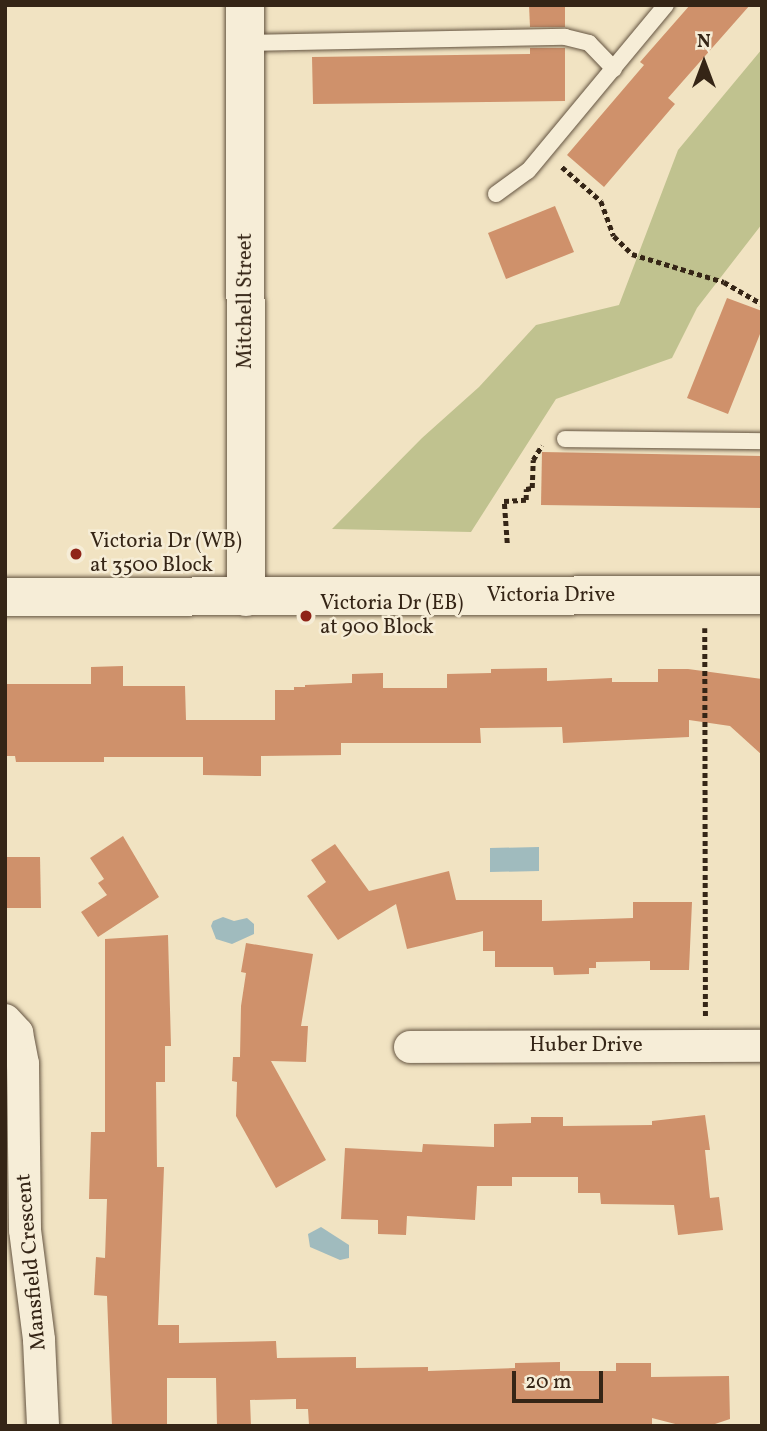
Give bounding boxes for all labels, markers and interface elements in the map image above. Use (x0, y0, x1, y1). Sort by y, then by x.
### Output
north arrow (669, 28, 739, 98)
text: N (697, 29, 711, 55)
street label: Mitchell Street (233, 233, 259, 369)
place label: Victoria Dr (WB) at 3500 Block (90, 529, 242, 579)
marker: Victoria Dr (WB) at 3500 Block (68, 546, 84, 562)
street label: Victoria Drive (487, 583, 615, 609)
place label: Victoria Dr (EB) at 900 Block (320, 591, 463, 641)
marker: Victoria Dr (EB) at 900 Block (298, 608, 314, 624)
street label: Huber Drive (529, 1033, 643, 1059)
street label: Mansfield Crescent (12, 1172, 52, 1352)
scale bar (515, 1358, 606, 1402)
text: 20 m (525, 1368, 571, 1397)

